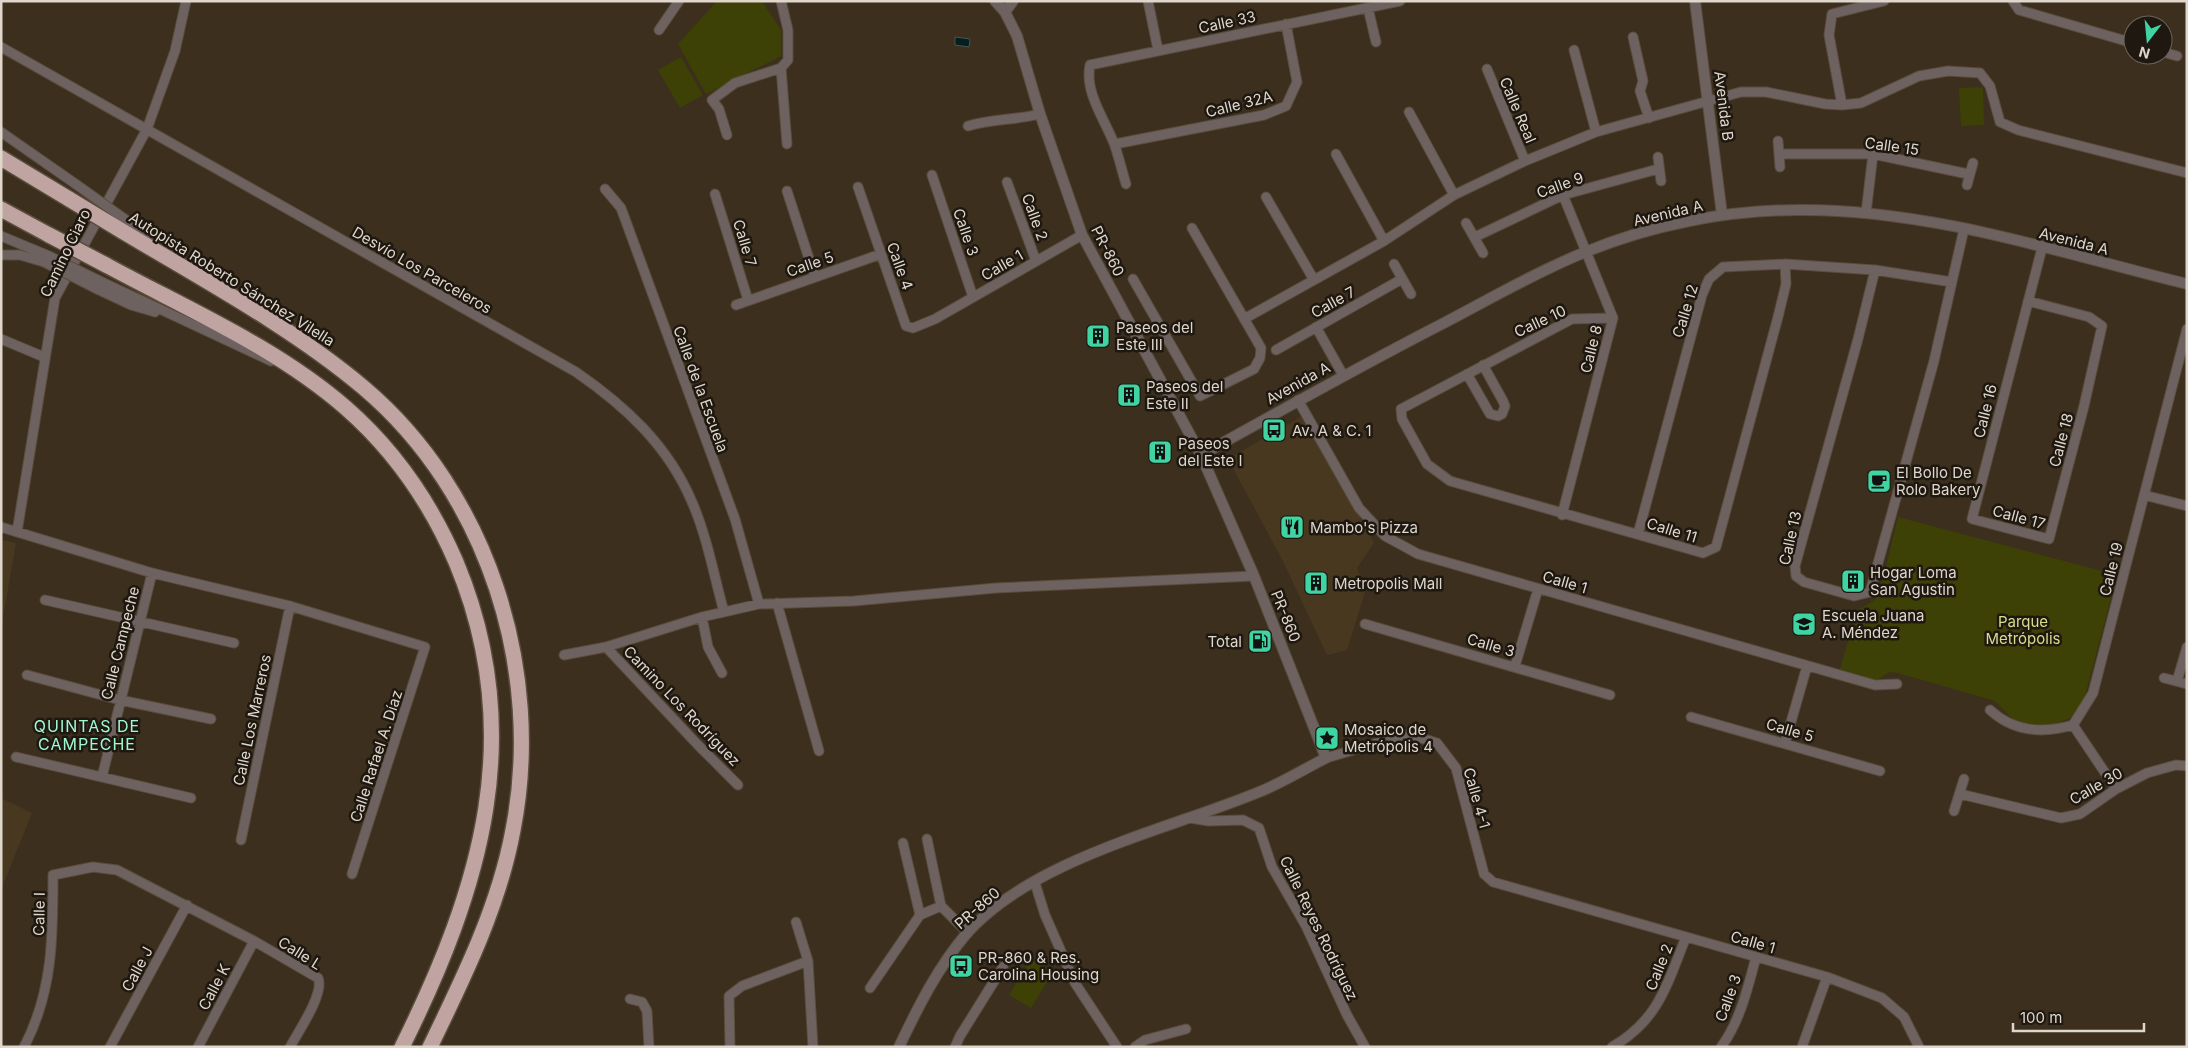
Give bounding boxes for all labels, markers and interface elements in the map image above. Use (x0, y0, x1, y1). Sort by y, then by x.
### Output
street label: Calle 33 (1197, 7, 1257, 37)
north arrow (2123, 15, 2173, 65)
text: N (2137, 43, 2152, 63)
street label: Avenida B (1710, 70, 1738, 142)
street label: Calle Real (1496, 74, 1540, 146)
street label: Calle 32A (1204, 87, 1274, 121)
street label: Calle 15 (1864, 133, 1920, 159)
street label: Calle 9 (1534, 168, 1586, 202)
street label: Calle 2 (1018, 191, 1052, 243)
street label: Avenida A (1631, 196, 1705, 230)
street label: Camino Ciaro (35, 206, 95, 300)
street label: Calle 3 (949, 206, 983, 258)
street label: Autopista Roberto Sánchez Vilella (126, 208, 338, 350)
street label: Calle 7 (729, 217, 761, 269)
street label: Desvío Los Parceleros (349, 222, 495, 318)
street label: PR-860 (1087, 223, 1129, 279)
street label: Avenida A (2037, 223, 2111, 259)
street label: Calle 4 (883, 240, 917, 292)
street label: Calle 1 (977, 245, 1027, 285)
street label: Calle 5 (784, 247, 836, 281)
street label: Calle 7 (1307, 282, 1359, 322)
street label: Calle 12 (1668, 282, 1702, 340)
street label: Calle 10 (1511, 301, 1569, 341)
place label: Paseos del Este III (1116, 318, 1193, 354)
street label: Calle de la Escuela (669, 323, 733, 455)
building icon: Paseos del Este III (1085, 323, 1111, 349)
street label: Calle 8 (1576, 323, 1606, 375)
street label: Avenida A (1262, 358, 1334, 408)
place label: Paseos del Este II (1146, 377, 1223, 413)
building icon: Paseos del Este II (1116, 382, 1142, 408)
street label: Calle 16 (1969, 382, 2001, 440)
street label: Calle 18 (2045, 411, 2077, 469)
bus stop icon: Av. A & C. 1 (1261, 417, 1287, 443)
place label: Av. A & C. 1 (1292, 421, 1372, 440)
place label: Paseos del Este I (1178, 434, 1242, 470)
building icon: Paseos del Este I (1147, 439, 1173, 465)
place label: El Bollo De Rolo Bakery (1896, 463, 1981, 499)
cafe icon: El Bollo De Rolo Bakery (1866, 468, 1892, 494)
street label: Calle 17 (1990, 501, 2048, 533)
street label: Calle 13 (1775, 509, 1805, 567)
street label: Calle 11 (1644, 513, 1700, 547)
restaurant icon: Mambo's Pizza (1279, 514, 1305, 540)
place label: Mambo's Pizza (1310, 518, 1418, 537)
street label: Calle 19 (2095, 540, 2127, 598)
place label: Hogar Loma San Agustin (1870, 563, 1957, 599)
street label: Calle 1 (1540, 567, 1590, 597)
building icon: Hogar Loma San Agustin (1840, 568, 1866, 594)
building icon: Metropolis Mall (1303, 570, 1329, 596)
place label: Metropolis Mall (1334, 574, 1442, 593)
street label: Calle Campeche (97, 584, 143, 702)
street label: PR-860 (1267, 587, 1305, 645)
place label: Escuela Juana A. Méndez (1822, 606, 1925, 642)
school or university icon: Escuela Juana A. Méndez (1791, 611, 1817, 637)
park label: Parque Metrópolis (1986, 612, 2061, 648)
fuel station icon: Total (1247, 628, 1273, 654)
street label: Calle 3 (1465, 629, 1517, 661)
place label: Total (1207, 632, 1242, 651)
street label: Camino Los Rodríguez (620, 642, 744, 770)
street label: Calle Los Marreros (229, 653, 275, 787)
street label: Calle Rafael A. Díaz (346, 687, 406, 825)
street label: Calle 5 (1764, 714, 1816, 746)
district label: QUINTAS DE CAMPECHE (34, 716, 140, 754)
place label: Mosaico de Metrópolis 4 (1344, 720, 1433, 756)
place icon: Mosaico de Metrópolis 4 (1314, 725, 1340, 751)
street label: Calle 30 (2066, 763, 2126, 809)
street label: Calle 4-1 (1459, 765, 1495, 831)
street label: Calle Reyes Rodríguez (1276, 853, 1362, 1003)
street label: PR-860 (950, 883, 1004, 933)
street label: Calle I (29, 892, 49, 936)
street label: Calle 1 (1728, 927, 1778, 957)
street label: Calle L (275, 932, 325, 974)
street label: Calle 2 (1641, 941, 1677, 993)
street label: Calle J (117, 943, 157, 995)
place label: PR-860 & Res. Carolina Housing (978, 948, 1099, 984)
bus stop icon: PR-860 & Res. Carolina Housing (948, 953, 974, 979)
street label: Calle K (194, 961, 234, 1013)
street label: Calle 3 (1711, 972, 1745, 1024)
scale bar (2013, 1000, 2144, 1032)
text: 100 m (2020, 1008, 2062, 1027)

